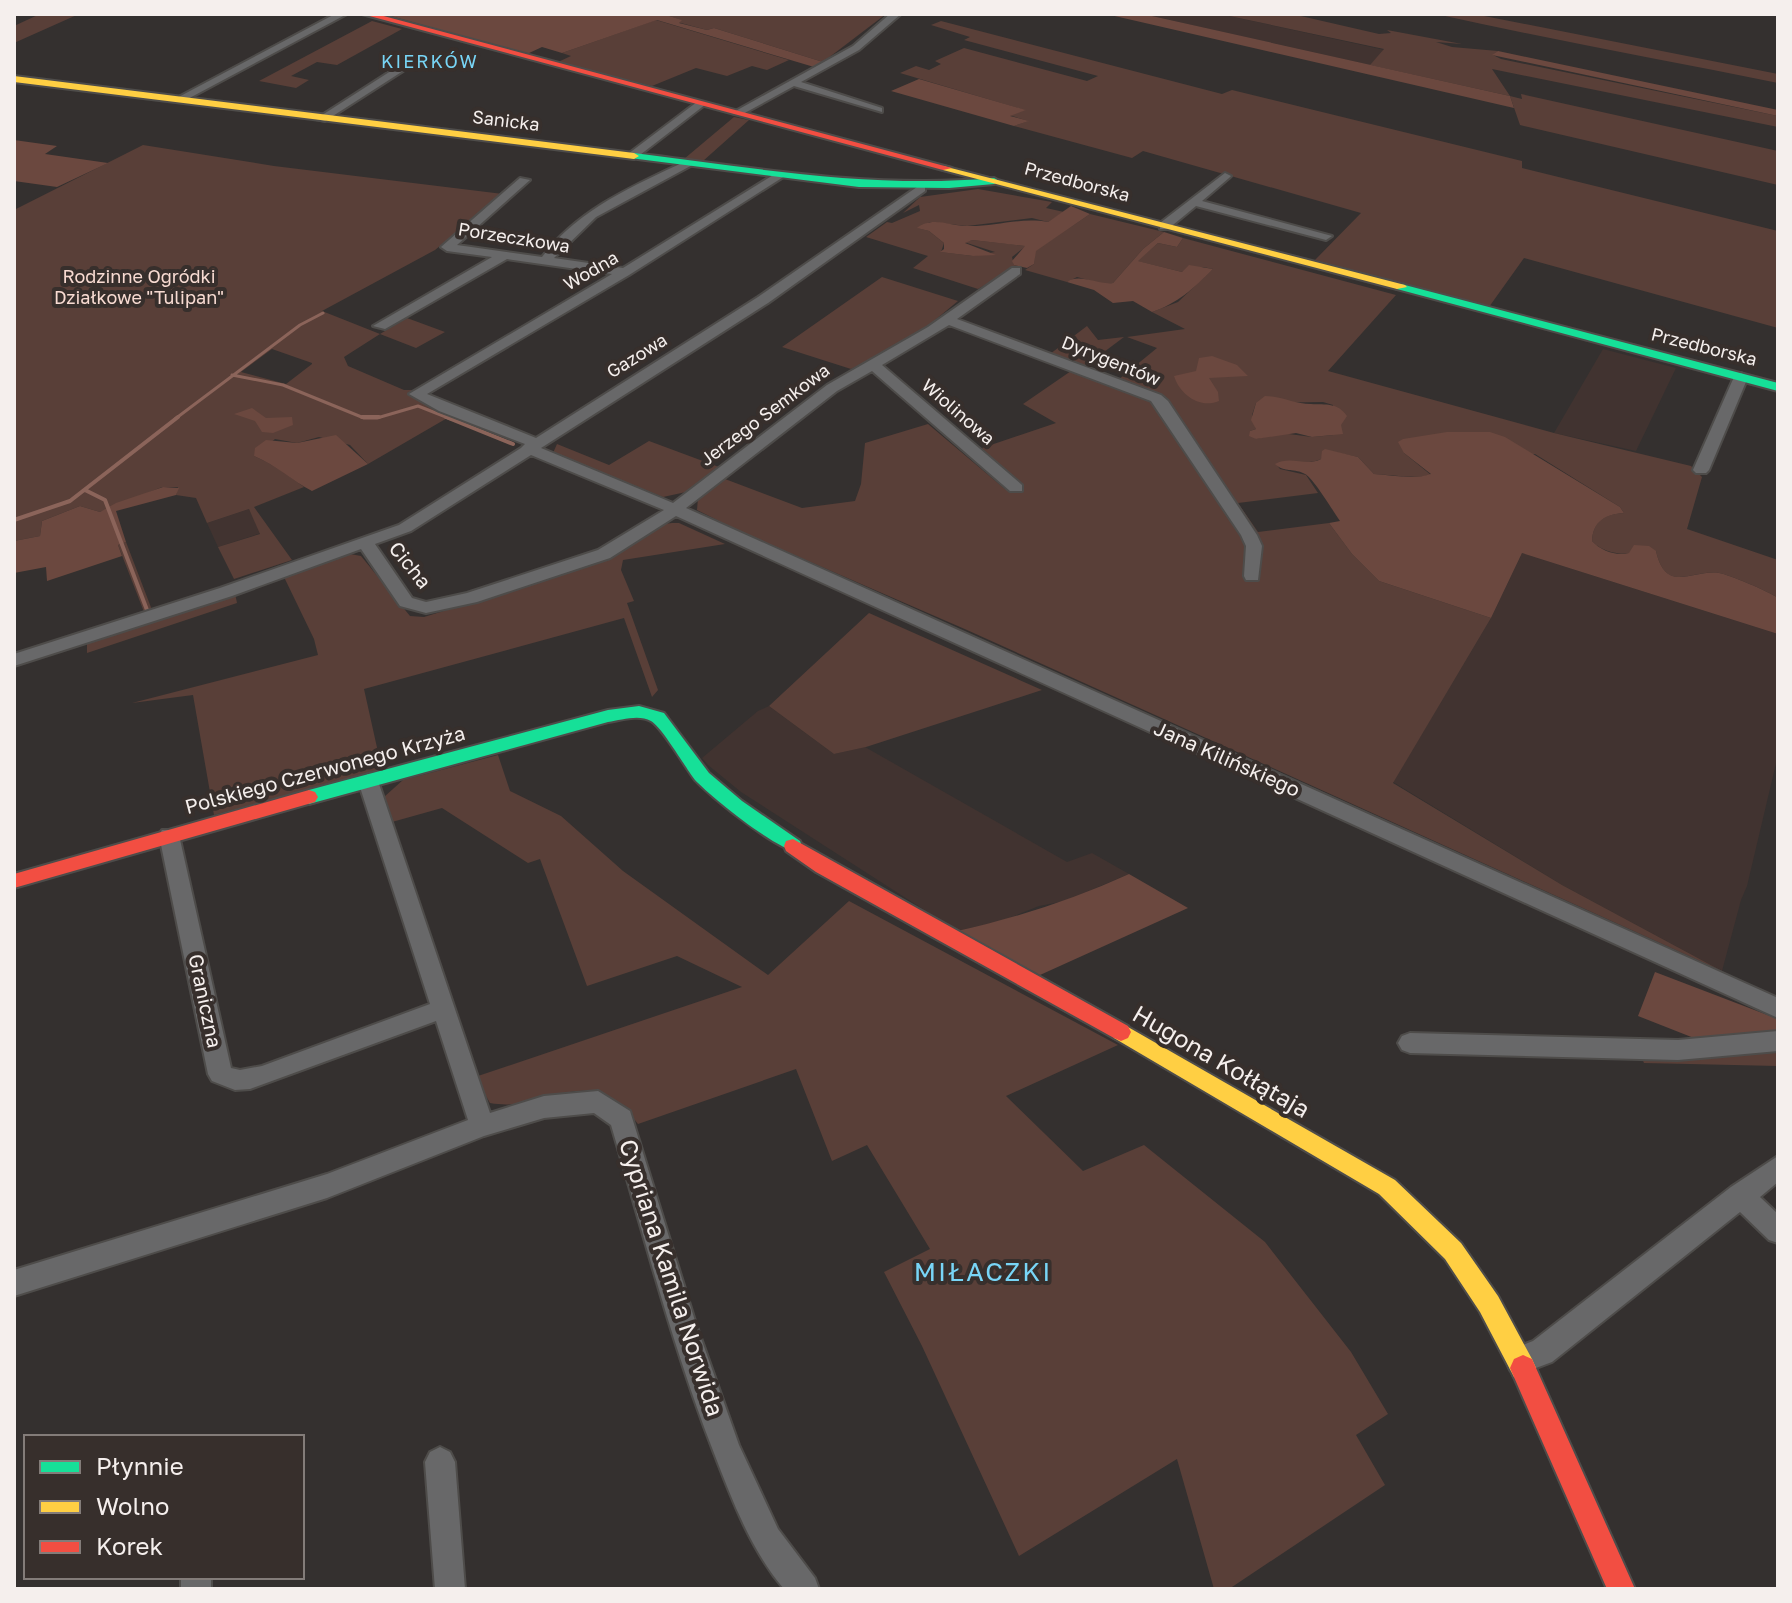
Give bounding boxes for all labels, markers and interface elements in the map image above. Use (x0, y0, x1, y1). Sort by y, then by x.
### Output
district label: KIERKÓW (381, 50, 479, 72)
street label: Sanicka (471, 105, 541, 135)
street label: Przedborska (1022, 156, 1132, 206)
street label: Porzeczkowa (457, 217, 572, 257)
street label: Wodna (559, 246, 622, 295)
park label: Rodzinne Ogródki Działkowe "Tulipan" (54, 265, 224, 308)
street label: Przedborska (1649, 322, 1759, 370)
street label: Gazowa (602, 328, 671, 382)
street label: Dyrygentów (1059, 330, 1164, 390)
street label: Jerzego Semkowa (695, 358, 833, 470)
street label: Wiolinowa (918, 374, 1000, 449)
street label: Cicha (385, 536, 437, 593)
street label: Jana Kilińskiego (1151, 715, 1304, 801)
street label: Polskiego Czerwonego Krzyża (182, 720, 467, 818)
street label: Graniczna (184, 952, 228, 1050)
street label: Hugona Kołłątaja (1128, 998, 1315, 1123)
street label: Cypriana Kamila Norwida (614, 1135, 731, 1420)
district label: MIŁACZKI (914, 1256, 1052, 1287)
legend (24, 1435, 304, 1579)
text: Płynnie (96, 1451, 184, 1480)
text: Wolno (96, 1491, 169, 1520)
text: Korek (96, 1531, 163, 1560)

